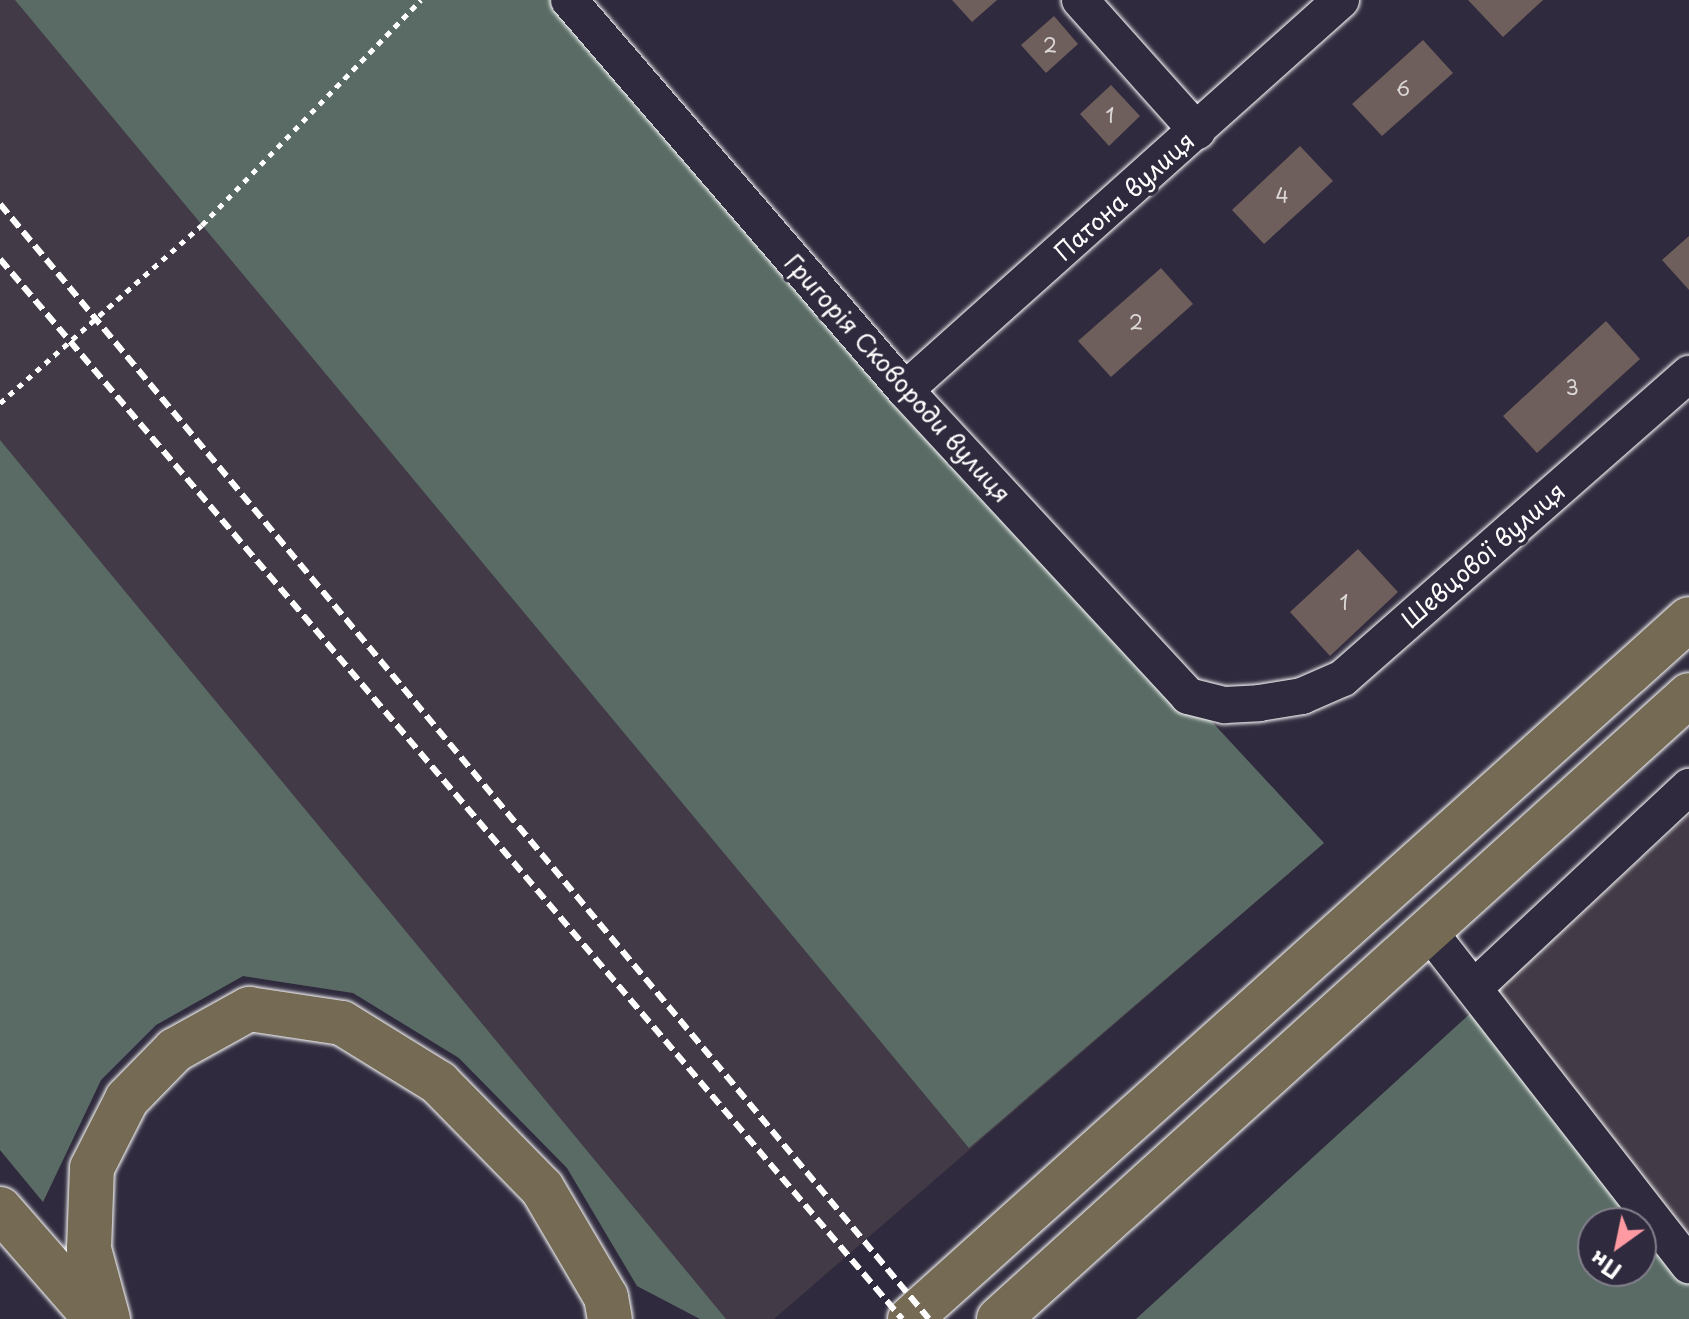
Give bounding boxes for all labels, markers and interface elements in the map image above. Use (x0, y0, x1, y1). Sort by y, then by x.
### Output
house number: 2 (1043, 33, 1057, 57)
house number: 6 (1396, 76, 1410, 100)
house number: 1 (1106, 103, 1114, 127)
street label: Патона вулиця (1048, 125, 1200, 267)
house number: 4 (1275, 183, 1289, 207)
street label: Григорія Сковороди вулиця (779, 248, 1017, 508)
house number: 2 (1129, 310, 1143, 334)
house number: 3 (1565, 375, 1579, 399)
street label: Шевцової вулиця (1395, 476, 1571, 634)
house number: 1 (1340, 590, 1348, 614)
north arrow (1577, 1207, 1657, 1287)
text: Пн (1582, 1243, 1627, 1288)

